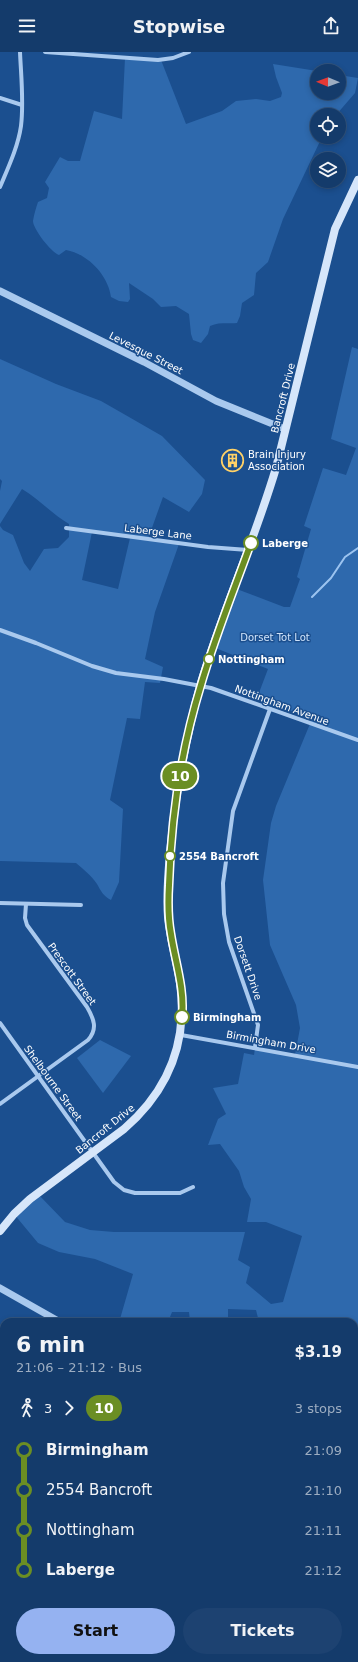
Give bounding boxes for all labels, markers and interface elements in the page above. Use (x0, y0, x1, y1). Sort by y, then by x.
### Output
icon: menu (16, 15, 38, 37)
icon: share (320, 15, 342, 37)
text: Stopwise (133, 16, 225, 37)
north arrow (310, 64, 346, 100)
map controls (310, 64, 346, 188)
button: locate (310, 108, 346, 144)
button: layers (310, 152, 346, 188)
street label: Levesque Street (107, 330, 185, 376)
street label: Bancroft Drive (269, 362, 297, 434)
building icon: Brain Injury Association (220, 447, 246, 473)
place label: Brain Injury Association (248, 449, 306, 472)
street label: Laberge Lane (124, 522, 192, 542)
marker: Laberge (243, 535, 259, 551)
place label: Laberge (262, 538, 308, 549)
park label: Dorset Tot Lot (240, 632, 310, 643)
marker: Nottingham (203, 653, 215, 665)
place label: Nottingham (218, 654, 285, 665)
street label: Nottingham Avenue (233, 683, 331, 727)
line badge: 10 (162, 763, 198, 789)
text: 10 (170, 768, 190, 784)
marker: 2554 Bancroft (164, 850, 176, 862)
place label: 2554 Bancroft (179, 851, 259, 862)
street label: Dorsett Drive (232, 935, 264, 1001)
street label: Prescott Street (46, 941, 98, 1007)
marker: Birmingham (174, 1009, 190, 1025)
place label: Birmingham (193, 1012, 261, 1023)
street label: Birmingham Drive (225, 1029, 317, 1055)
street label: Shelbourne Street (22, 1043, 84, 1123)
street label: Bancroft Drive (74, 1102, 136, 1156)
text: 6 min (16, 1332, 85, 1357)
text: $3.19 (295, 1343, 342, 1361)
text: 21:06 – 21:12 · Bus (16, 1360, 142, 1375)
icon: walk (16, 1397, 38, 1419)
icon: forward (58, 1397, 80, 1419)
text: 10 (94, 1400, 114, 1416)
text: 3 (44, 1401, 52, 1416)
text: 3 stops (295, 1401, 342, 1416)
text: Birmingham (46, 1441, 149, 1459)
text: 21:09 (305, 1443, 342, 1458)
text: 2554 Bancroft (46, 1481, 152, 1499)
text: 21:10 (305, 1483, 342, 1498)
text: Nottingham (46, 1521, 135, 1539)
text: 21:11 (305, 1523, 342, 1538)
text: Laberge (46, 1561, 115, 1579)
text: 21:12 (305, 1563, 342, 1578)
button: Start (16, 1608, 175, 1654)
button: Tickets (183, 1608, 342, 1654)

